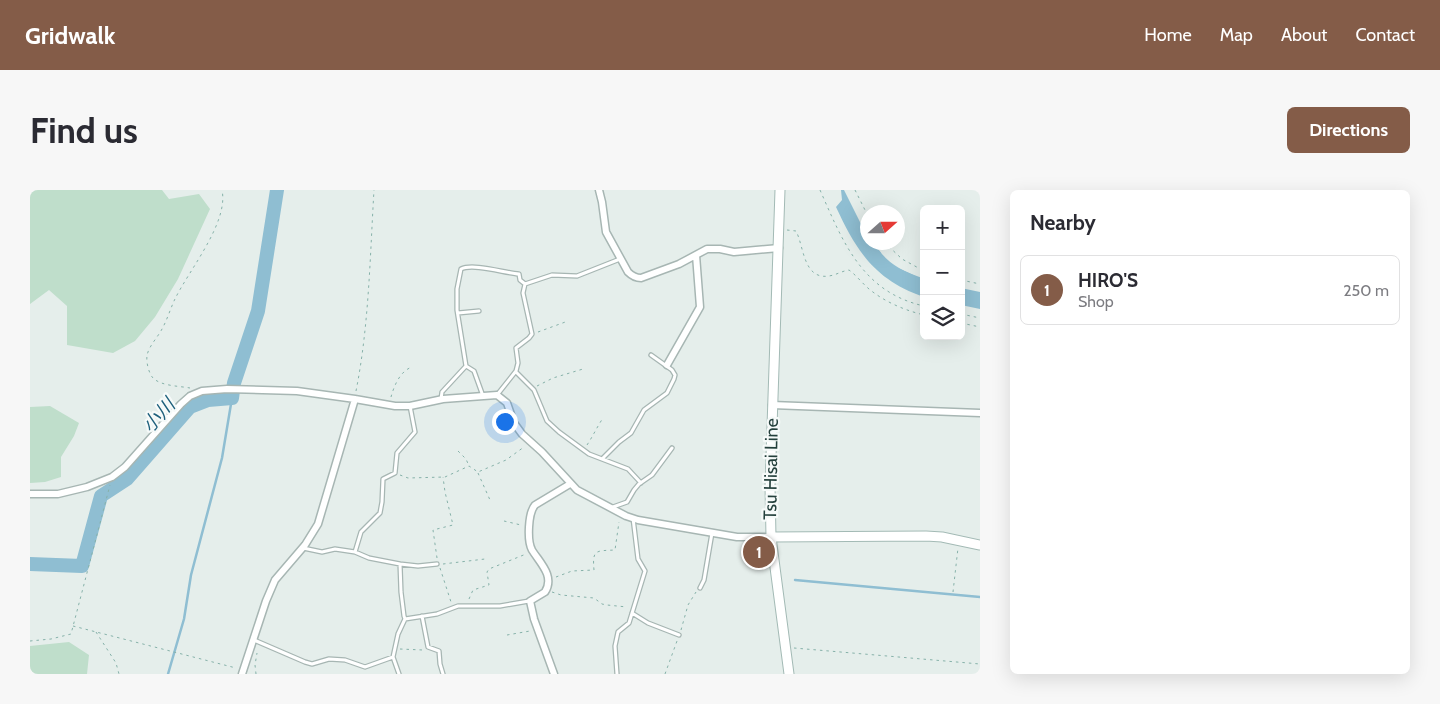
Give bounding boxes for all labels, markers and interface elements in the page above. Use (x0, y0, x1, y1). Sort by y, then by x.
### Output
text: Gridwalk (25, 21, 115, 50)
text: Home (1144, 24, 1192, 46)
text: Map (1220, 24, 1253, 46)
text: About (1281, 24, 1327, 46)
text: Contact (1355, 24, 1415, 46)
button: Directions (1287, 107, 1410, 153)
text: Find us (30, 109, 138, 152)
north arrow (860, 205, 905, 250)
map controls (920, 205, 965, 340)
button: + (920, 205, 965, 250)
text: Nearby (1030, 210, 1096, 235)
button: − (920, 250, 965, 295)
text: HIRO'S (1078, 269, 1138, 292)
text: 1 (1044, 281, 1050, 300)
text: 250 m (1343, 281, 1389, 300)
text: Shop (1078, 292, 1114, 311)
button: layers (920, 295, 965, 340)
water label: 小川 (137, 392, 181, 437)
your location (492, 409, 518, 435)
street label: Tsu Hisai Line (759, 418, 783, 520)
pin: 1 (743, 533, 775, 571)

